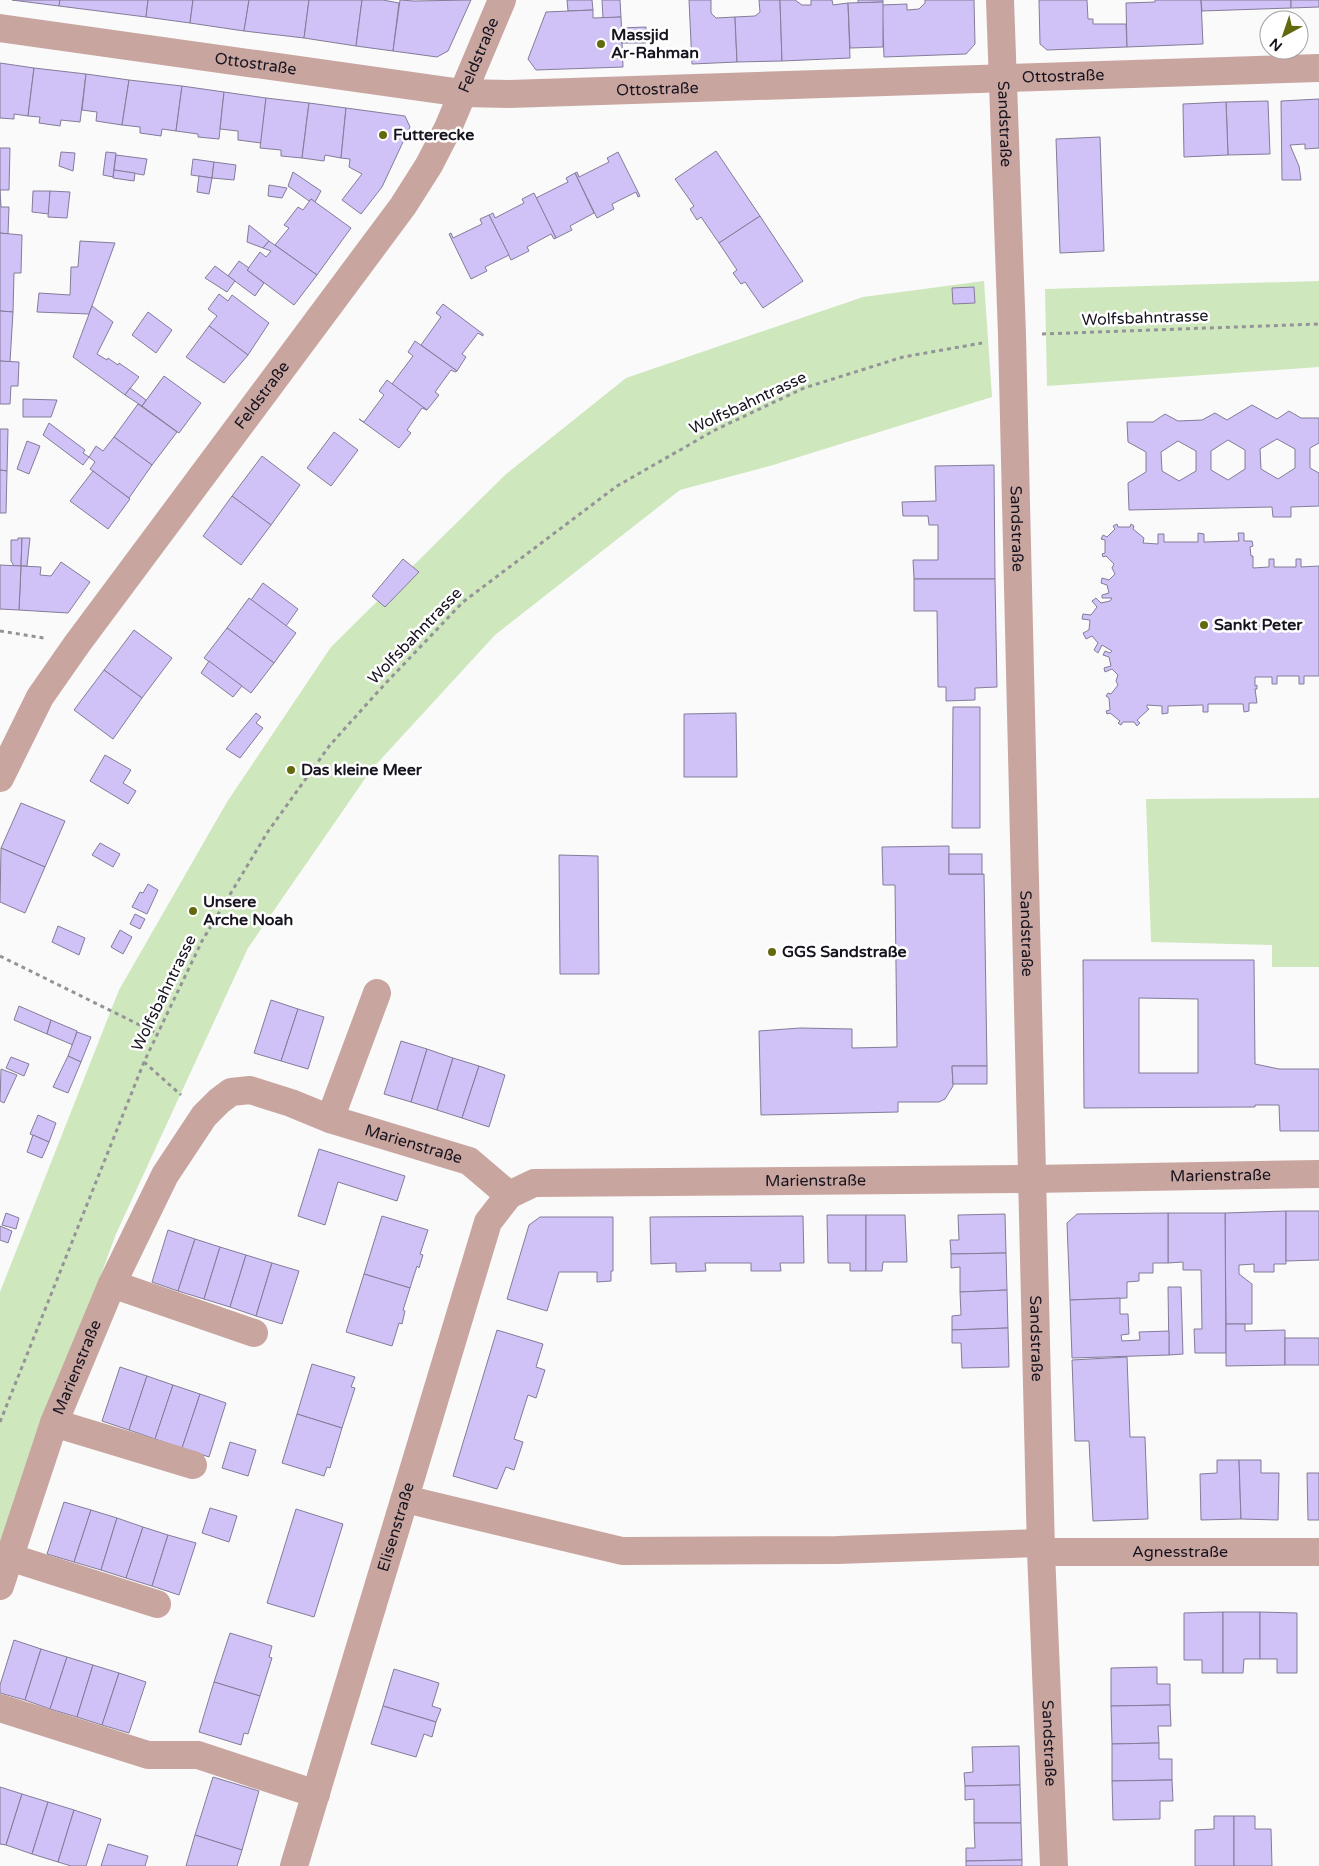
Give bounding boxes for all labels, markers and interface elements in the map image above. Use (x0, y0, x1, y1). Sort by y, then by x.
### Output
north arrow (1259, 10, 1309, 60)
street label: Feldstraße (454, 15, 503, 96)
place label: Massjid Ar-Rahman (611, 25, 699, 63)
text: N (1266, 34, 1286, 55)
marker: Massjid Ar-Rahman (595, 38, 607, 50)
street label: Ottostraße (213, 48, 298, 80)
street label: Ottostraße (1022, 65, 1105, 88)
street label: Ottostraße (616, 78, 699, 101)
street label: Sandstraße (993, 80, 1016, 167)
place label: Futterecke (393, 125, 474, 145)
marker: Futterecke (377, 129, 389, 141)
street label: Wolfsbahntrasse (1081, 306, 1209, 330)
street label: Feldstraße (230, 357, 294, 433)
street label: Wolfsbahntrasse (686, 367, 810, 439)
street label: Sandstraße (1006, 485, 1028, 572)
street label: Wolfsbahntrasse (364, 583, 466, 689)
place label: Sankt Peter (1214, 615, 1303, 635)
marker: Sankt Peter (1198, 619, 1210, 631)
place label: Das kleine Meer (301, 760, 423, 780)
marker: Das kleine Meer (285, 764, 297, 776)
street label: Sandstraße (1015, 890, 1037, 977)
place label: Unsere Arche Noah (203, 892, 293, 930)
marker: Unsere Arche Noah (187, 905, 199, 917)
street label: Wolfsbahntrasse (127, 932, 201, 1054)
place label: GGS Sandstraße (782, 942, 907, 962)
marker: GGS Sandstraße (766, 946, 778, 958)
street label: Marienstraße (362, 1120, 465, 1168)
street label: Marienstraße (1170, 1165, 1271, 1187)
street label: Marienstraße (765, 1170, 866, 1191)
street label: Sandstraße (1025, 1295, 1047, 1382)
street label: Marienstraße (49, 1317, 106, 1418)
street label: Elisenstraße (373, 1480, 419, 1574)
street label: Agnesstraße (1132, 1542, 1228, 1562)
street label: Sandstraße (1037, 1700, 1061, 1787)

